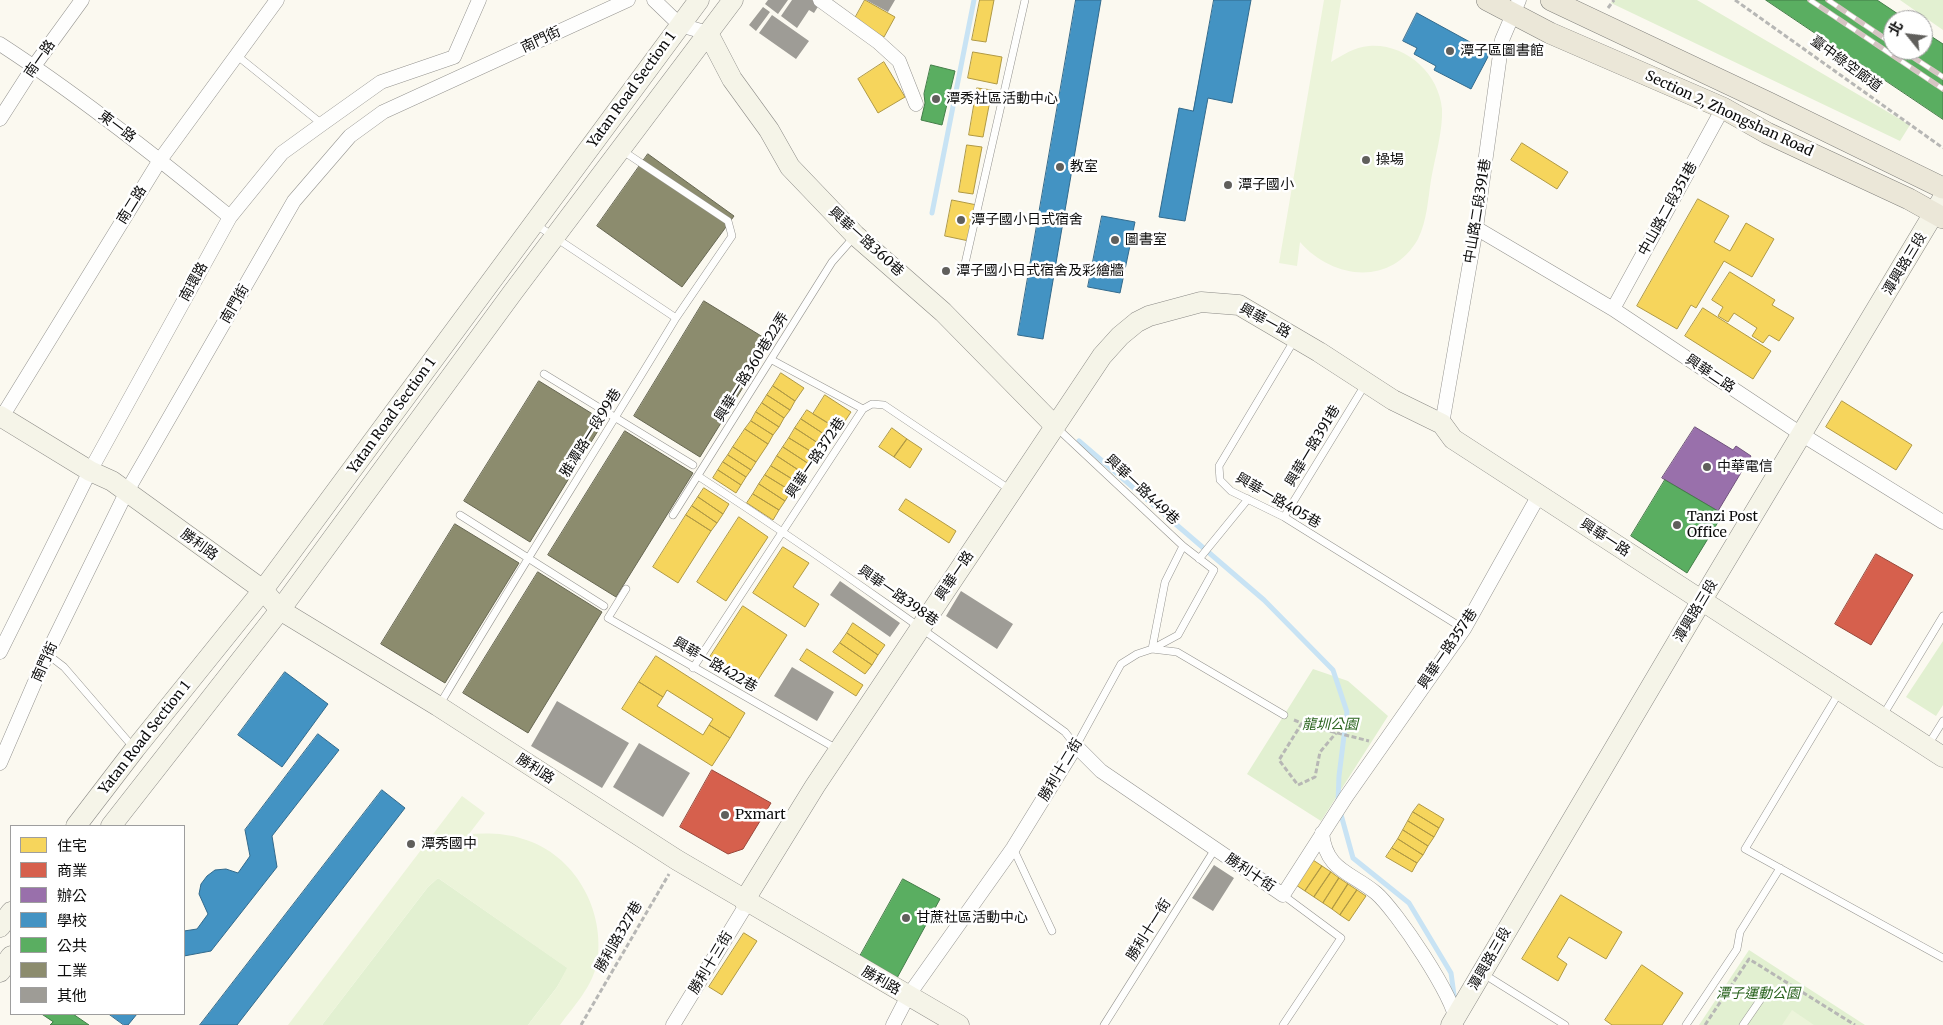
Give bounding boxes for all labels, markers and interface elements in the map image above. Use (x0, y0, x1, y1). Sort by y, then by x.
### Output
north arrow (1883, 10, 1933, 60)
text: 北 (1884, 18, 1907, 39)
street label: 南門街 (518, 24, 564, 56)
street label: Yatan Road Section 1 (584, 29, 680, 151)
street label: 臺中綠空廊道 (1807, 33, 1885, 95)
street label: 南一路 (21, 37, 59, 81)
place label: 潭子區圖書館 (1460, 43, 1544, 59)
marker: 潭子區圖書館 (1444, 45, 1456, 57)
street label: Section 2, Zhongshan Road (1642, 68, 1816, 160)
place label: 潭秀社區活動中心 (946, 91, 1058, 107)
marker: 潭秀社區活動中心 (930, 93, 942, 105)
street label: 東一路 (95, 108, 139, 146)
place label: 操場 (1376, 152, 1404, 168)
marker: 操場 (1360, 154, 1372, 166)
street label: 中山路二段391巷 (1461, 157, 1495, 265)
place label: 教室 (1070, 159, 1098, 175)
street label: 中山路二段351巷 (1635, 159, 1701, 259)
marker: 教室 (1054, 161, 1066, 173)
place label: 潭子國小 (1238, 177, 1294, 193)
marker: 潭子國小 (1222, 179, 1234, 191)
street label: 南二路 (114, 183, 150, 227)
street label: 興華一路360巷 (825, 204, 907, 280)
place label: 潭子國小日式宿舍 (971, 212, 1083, 228)
marker: 潭子國小日式宿舍 (955, 214, 967, 226)
street label: 潭興路三段 (1880, 230, 1930, 298)
place label: 圖書室 (1125, 232, 1167, 248)
marker: 圖書室 (1109, 234, 1121, 246)
street label: 南環路 (176, 260, 212, 304)
place label: 潭子國小日式宿舍及彩繪牆 (956, 263, 1124, 279)
marker: 潭子國小日式宿舍及彩繪牆 (940, 265, 952, 277)
street label: 南門街 (217, 282, 253, 326)
street label: 興華一路 (1236, 300, 1294, 342)
street label: 興華一路360巷22弄 (712, 309, 792, 425)
street label: 興華二路 (1682, 351, 1738, 397)
street label: Yatan Road Section 1 (344, 355, 440, 477)
street label: 雅潭路一段99巷 (557, 386, 625, 480)
street label: 興華一路391巷 (1282, 402, 1344, 490)
street label: 興華一路372巷 (783, 415, 849, 501)
street label: 興華一路449巷 (1102, 452, 1182, 528)
place label: 中華電信 (1717, 459, 1773, 475)
marker: 中華電信 (1701, 461, 1713, 473)
street label: 興華一路405巷 (1233, 470, 1323, 532)
place label: Tanzi Post Office (1687, 509, 1758, 542)
street label: 興華一路 (1577, 516, 1633, 560)
marker: Tanzi Post Office (1671, 519, 1683, 531)
street label: 勝利路 (177, 526, 221, 564)
street label: 興華一路 (932, 548, 978, 604)
street label: 興華一路398巷 (855, 562, 941, 630)
street label: 潭興路三段 (1671, 577, 1721, 645)
street label: 興華一路357巷 (1415, 606, 1481, 692)
street label: 興華一路422巷 (670, 634, 760, 696)
street label: 南門街 (29, 639, 61, 685)
street label: Yatan Road Section 1 (96, 678, 194, 798)
park label: 龍圳公園 (1302, 717, 1358, 733)
street label: 勝利十二街 (1036, 736, 1086, 804)
street label: 勝利路 (513, 751, 557, 787)
place label: Pxmart (735, 807, 786, 823)
marker: Pxmart (719, 809, 731, 821)
legend (10, 825, 185, 1015)
text: 住宅 (57, 836, 87, 855)
place label: 潭秀國中 (421, 836, 477, 852)
marker: 潭秀國中 (405, 838, 417, 850)
street label: 勝利十街 (1222, 850, 1278, 896)
text: 商業 (57, 861, 87, 880)
text: 辦公 (57, 886, 87, 905)
street label: 勝利十一街 (1123, 896, 1175, 964)
street label: 勝利路327巷 (592, 898, 646, 976)
place label: 甘蔗社區活動中心 (916, 910, 1028, 926)
text: 學校 (57, 911, 87, 930)
marker: 甘蔗社區活動中心 (900, 912, 912, 924)
street label: 潭興路三段 (1465, 924, 1515, 994)
street label: 勝利十三街 (686, 929, 736, 997)
text: 公共 (57, 936, 87, 955)
text: 工業 (57, 961, 87, 980)
street label: 勝利路 (859, 963, 903, 999)
text: 其他 (57, 986, 87, 1005)
park label: 潭子運動公園 (1716, 986, 1800, 1002)

